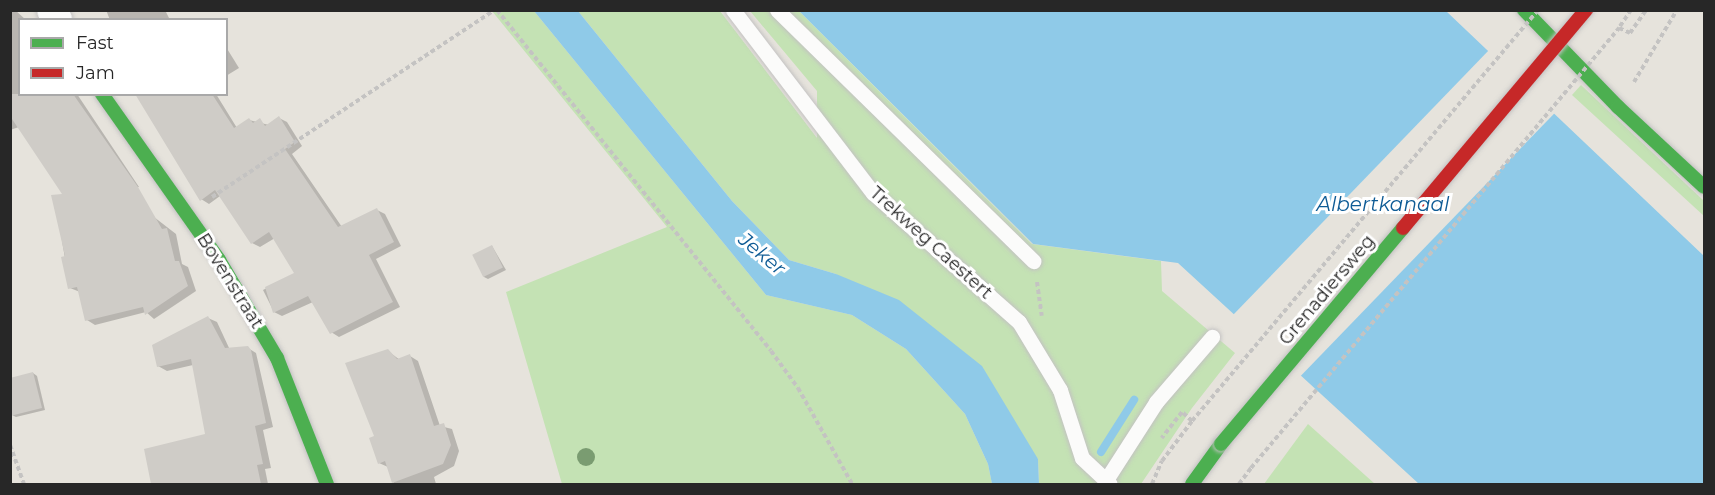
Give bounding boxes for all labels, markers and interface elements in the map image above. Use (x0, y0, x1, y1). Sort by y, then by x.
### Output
legend (18, 18, 228, 96)
text: Fast (76, 32, 114, 54)
text: Jam (76, 62, 115, 84)
street label: Trekweg Caestert (865, 182, 997, 304)
water label: Albertkanaal (1317, 192, 1449, 216)
water label: Jeker (734, 228, 790, 280)
street label: Bovenstraat (192, 229, 268, 333)
street label: Grenadiersweg (1275, 231, 1379, 349)

